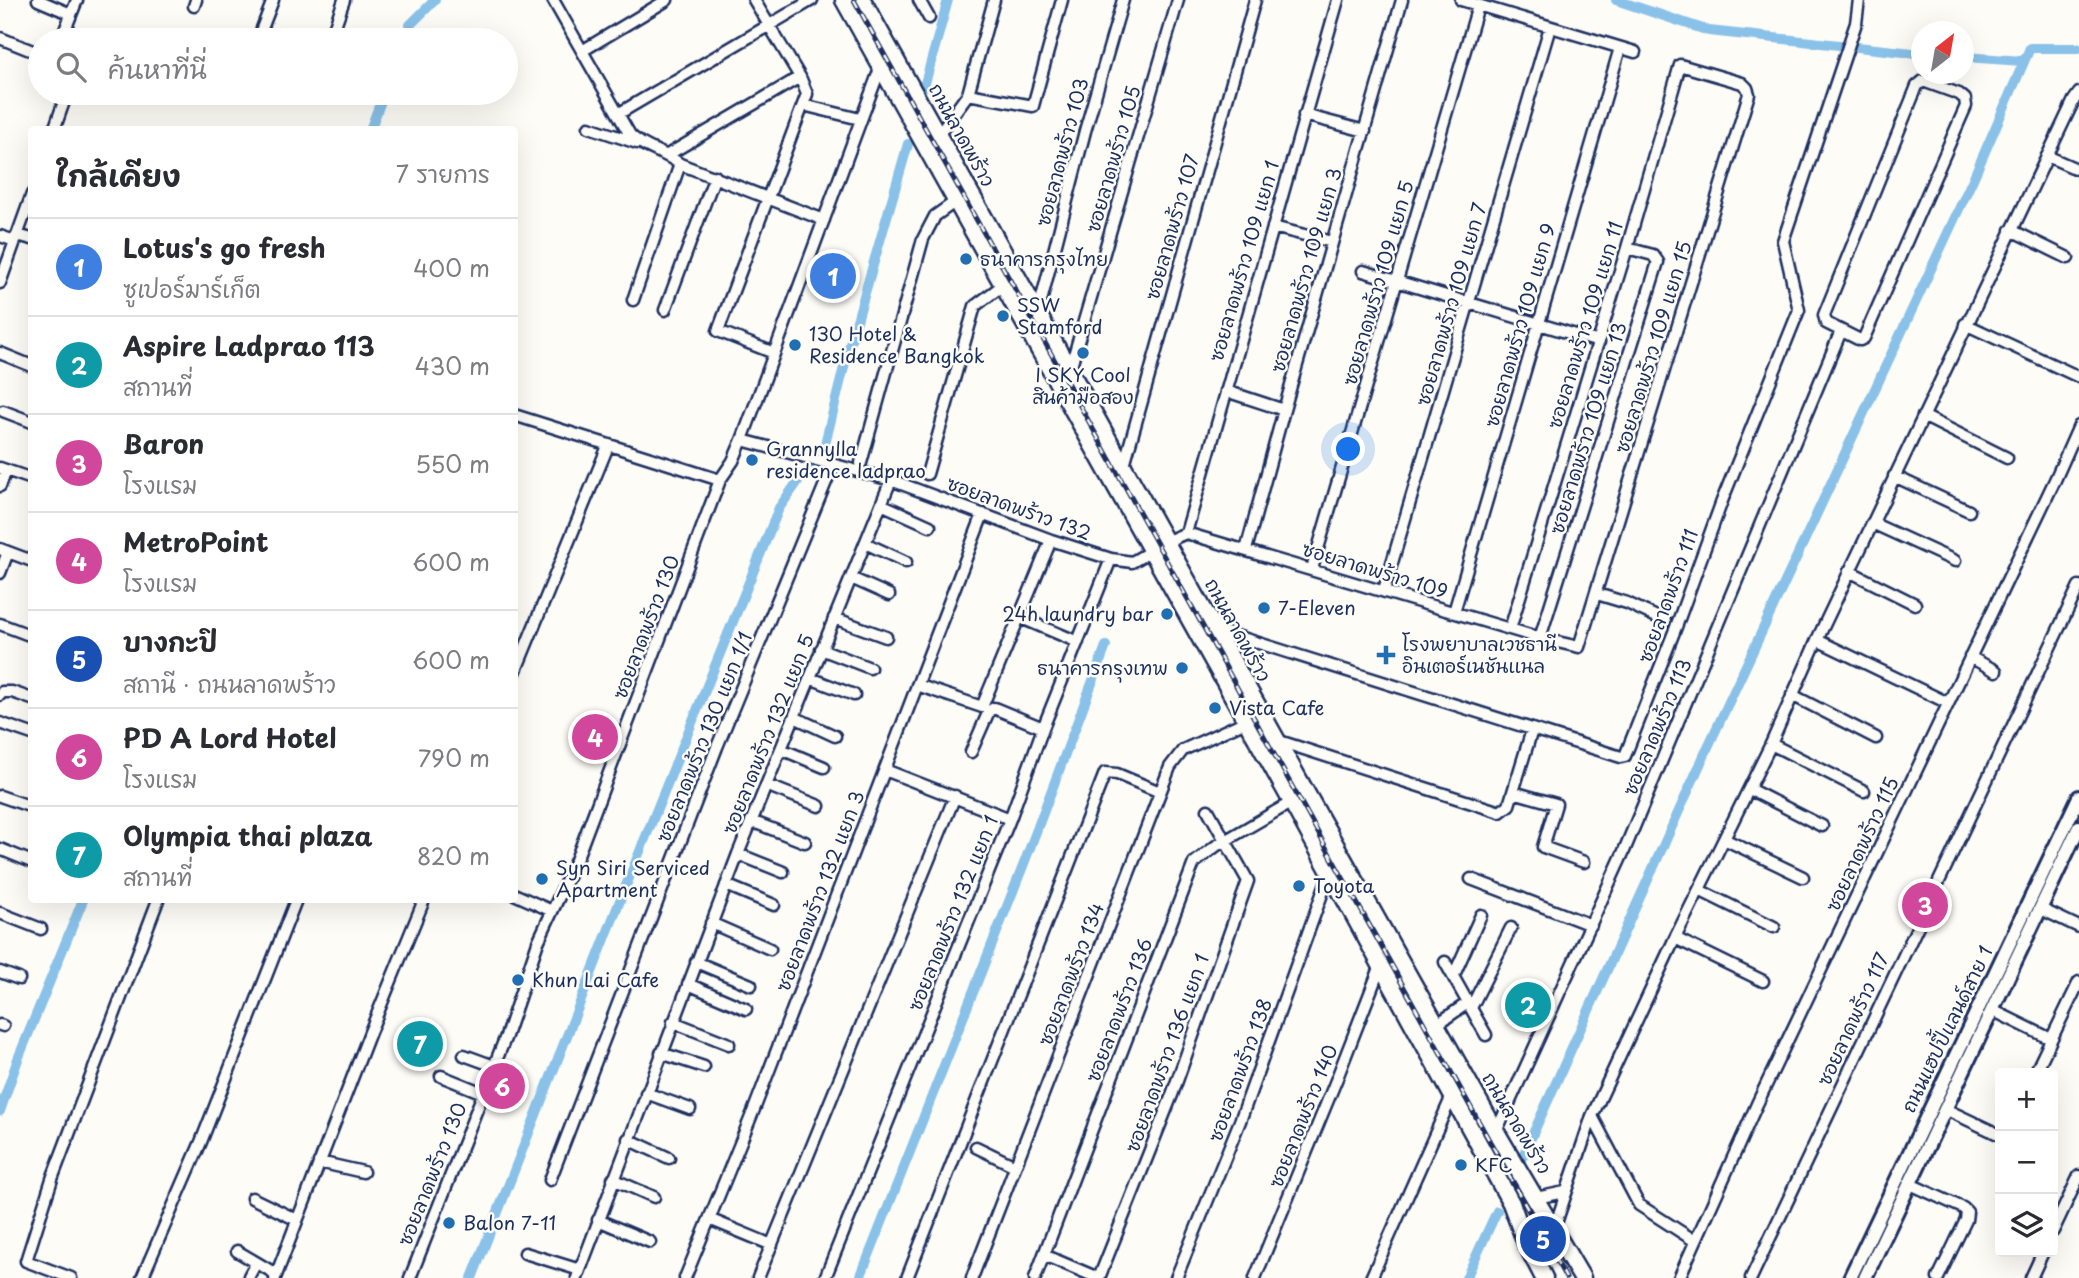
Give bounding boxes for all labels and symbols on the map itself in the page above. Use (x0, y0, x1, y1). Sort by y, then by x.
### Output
north arrow (1911, 21, 1974, 84)
street label: ซอยลาดพร้าว 103 (1028, 74, 1094, 229)
street label: ถนนลาดพร้าว (923, 78, 1003, 191)
street label: ซอยลาดพร้าว 105 (1078, 82, 1146, 235)
street label: ซอยลาดพร้าว 107 (1137, 150, 1205, 303)
street label: ซอยลาดพร้าว 109 แยก 1 (1201, 157, 1285, 364)
street label: ซอยลาดพร้าว 109 แยก 3 (1262, 164, 1348, 375)
street label: ซอยลาดพร้าว 109 แยก 5 (1334, 177, 1420, 388)
street label: ซอยลาดพร้าว 109 แยก 7 (1408, 199, 1492, 409)
street label: ซอยลาดพร้าว 109 แยก 11 (1539, 218, 1629, 432)
street label: ซอยลาดพร้าว 109 แยก 9 (1476, 219, 1562, 430)
street label: ซอยลาดพร้าว 109 แยก 15 (1606, 237, 1698, 456)
place label: ธนาคารกรุงไทย (980, 244, 1108, 274)
pin: 1 (810, 250, 856, 302)
marker: ธนาคารกรุงไทย (958, 251, 974, 267)
place label: SSW Stamford (1017, 290, 1103, 340)
marker: SSW Stamford (995, 308, 1011, 324)
street label: ซอยลาดพร้าว 109 แยก 13 (1541, 318, 1633, 537)
place label: 130 Hotel & Residence Bangkok (809, 319, 985, 369)
marker: 130 Hotel & Residence Bangkok (787, 337, 803, 353)
marker: I SKY Cool สินค้ามือสอง (1075, 345, 1091, 361)
place label: I SKY Cool สินค้ามือสอง (1032, 360, 1134, 410)
your location (1331, 432, 1365, 466)
place label: Grannylla residence ladprao (766, 434, 926, 484)
marker: Grannylla residence ladprao (744, 452, 760, 468)
street label: ซอยลาดพร้าว 132 (943, 468, 1095, 546)
street label: ซอยลาดพร้าว 111 (1630, 525, 1704, 666)
street label: ซอยลาดพร้าว 109 (1299, 534, 1451, 604)
street label: ซอยลาดพร้าว 130 (605, 551, 685, 703)
street label: ถนนลาดพร้าว (1199, 573, 1279, 686)
place label: 7-Eleven (1278, 593, 1356, 621)
place label: 24h laundry bar (1002, 599, 1153, 627)
marker: 7-Eleven (1256, 600, 1272, 616)
marker: 24h laundry bar (1159, 606, 1175, 622)
street label: ซอยลาดพร้าว 130 แยก 1/1 (648, 627, 758, 846)
place label: โรงพยาบาลเวชธานี อินเตอร์เนชันแนล (1402, 629, 1557, 679)
street label: ซอยลาดพร้าว 132 แยก 5 (714, 630, 820, 838)
marker: โรงพยาบาลเวชธานี อินเตอร์เนชันแนล (1376, 645, 1396, 665)
place label: ธนาคารกรุงเทพ (1037, 653, 1168, 683)
street label: ซอยลาดพร้าว 113 (1615, 654, 1698, 799)
marker: ธนาคารกรุงเทพ (1174, 660, 1190, 676)
place label: Vista Cafe (1229, 693, 1324, 721)
marker: Vista Cafe (1207, 700, 1223, 716)
pin: 4 (572, 711, 618, 763)
street label: ซอยลาดพร้าว 115 (1818, 772, 1905, 916)
street label: ซอยลาดพร้าว 132 แยก 3 (768, 786, 870, 995)
street label: ซอยลาดพร้าว 132 แยก 1 (900, 810, 1004, 1015)
place label: Syn Siri Serviced Apartment (556, 853, 710, 903)
marker: Syn Siri Serviced Apartment (534, 871, 550, 887)
place label: Toyota (1313, 871, 1374, 899)
marker: Toyota (1291, 878, 1307, 894)
pin: 3 (1902, 879, 1948, 931)
street label: ซอยลาดพร้าว 134 (1030, 898, 1110, 1049)
street label: ซอยลาดพร้าว 136 (1078, 934, 1158, 1086)
street label: ถนนแฮปปี้แลนด์สาย 1 (1893, 940, 1999, 1117)
street label: ซอยลาดพร้าว 117 (1809, 947, 1895, 1090)
street label: ซอยลาดพร้าว 136 แยก 1 (1117, 950, 1215, 1156)
place label: Khun Lai Cafe (532, 965, 659, 993)
marker: Khun Lai Cafe (510, 972, 526, 988)
pin: 2 (1505, 979, 1551, 1031)
street label: ซอยลาดพร้าว 138 (1200, 994, 1278, 1145)
pin: 7 (397, 1018, 443, 1070)
street label: ซอยลาดพร้าว 140 (1261, 1040, 1344, 1191)
pin: 6 (479, 1060, 525, 1112)
street label: ถนนลาดพร้าว (1476, 1066, 1559, 1179)
street label: ซอยลาดพร้าว 130 (390, 1098, 473, 1249)
place label: KFC (1475, 1150, 1513, 1178)
marker: KFC (1453, 1157, 1469, 1173)
place label: Balon 7-11 (463, 1208, 556, 1236)
pin: 5 (1520, 1213, 1566, 1265)
marker: Balon 7-11 (441, 1215, 457, 1231)

